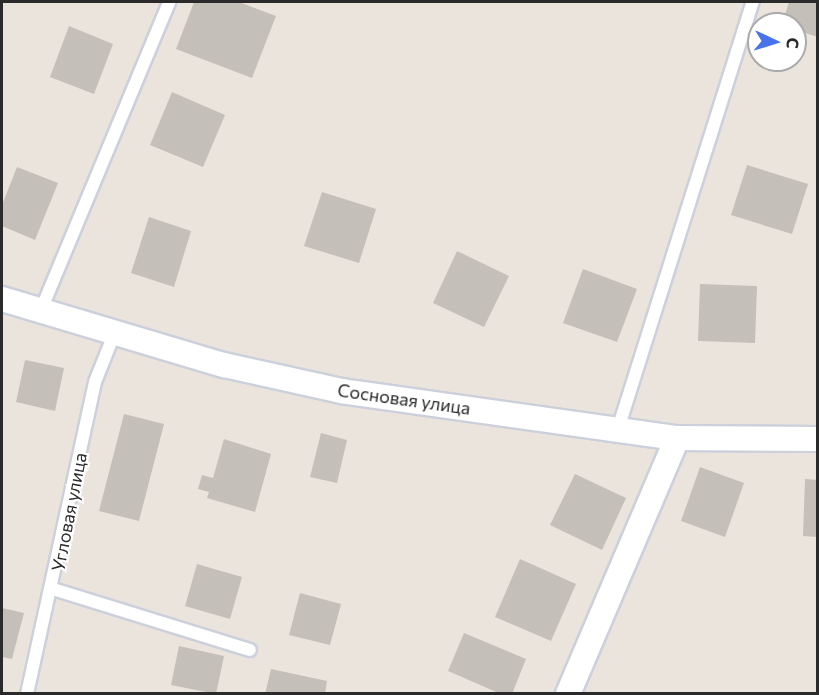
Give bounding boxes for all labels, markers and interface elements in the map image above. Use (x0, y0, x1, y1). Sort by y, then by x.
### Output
north arrow (747, 12, 807, 72)
text: С (784, 37, 803, 49)
street label: Сосновая улица (336, 379, 472, 419)
street label: Угловая улица (47, 451, 91, 573)

